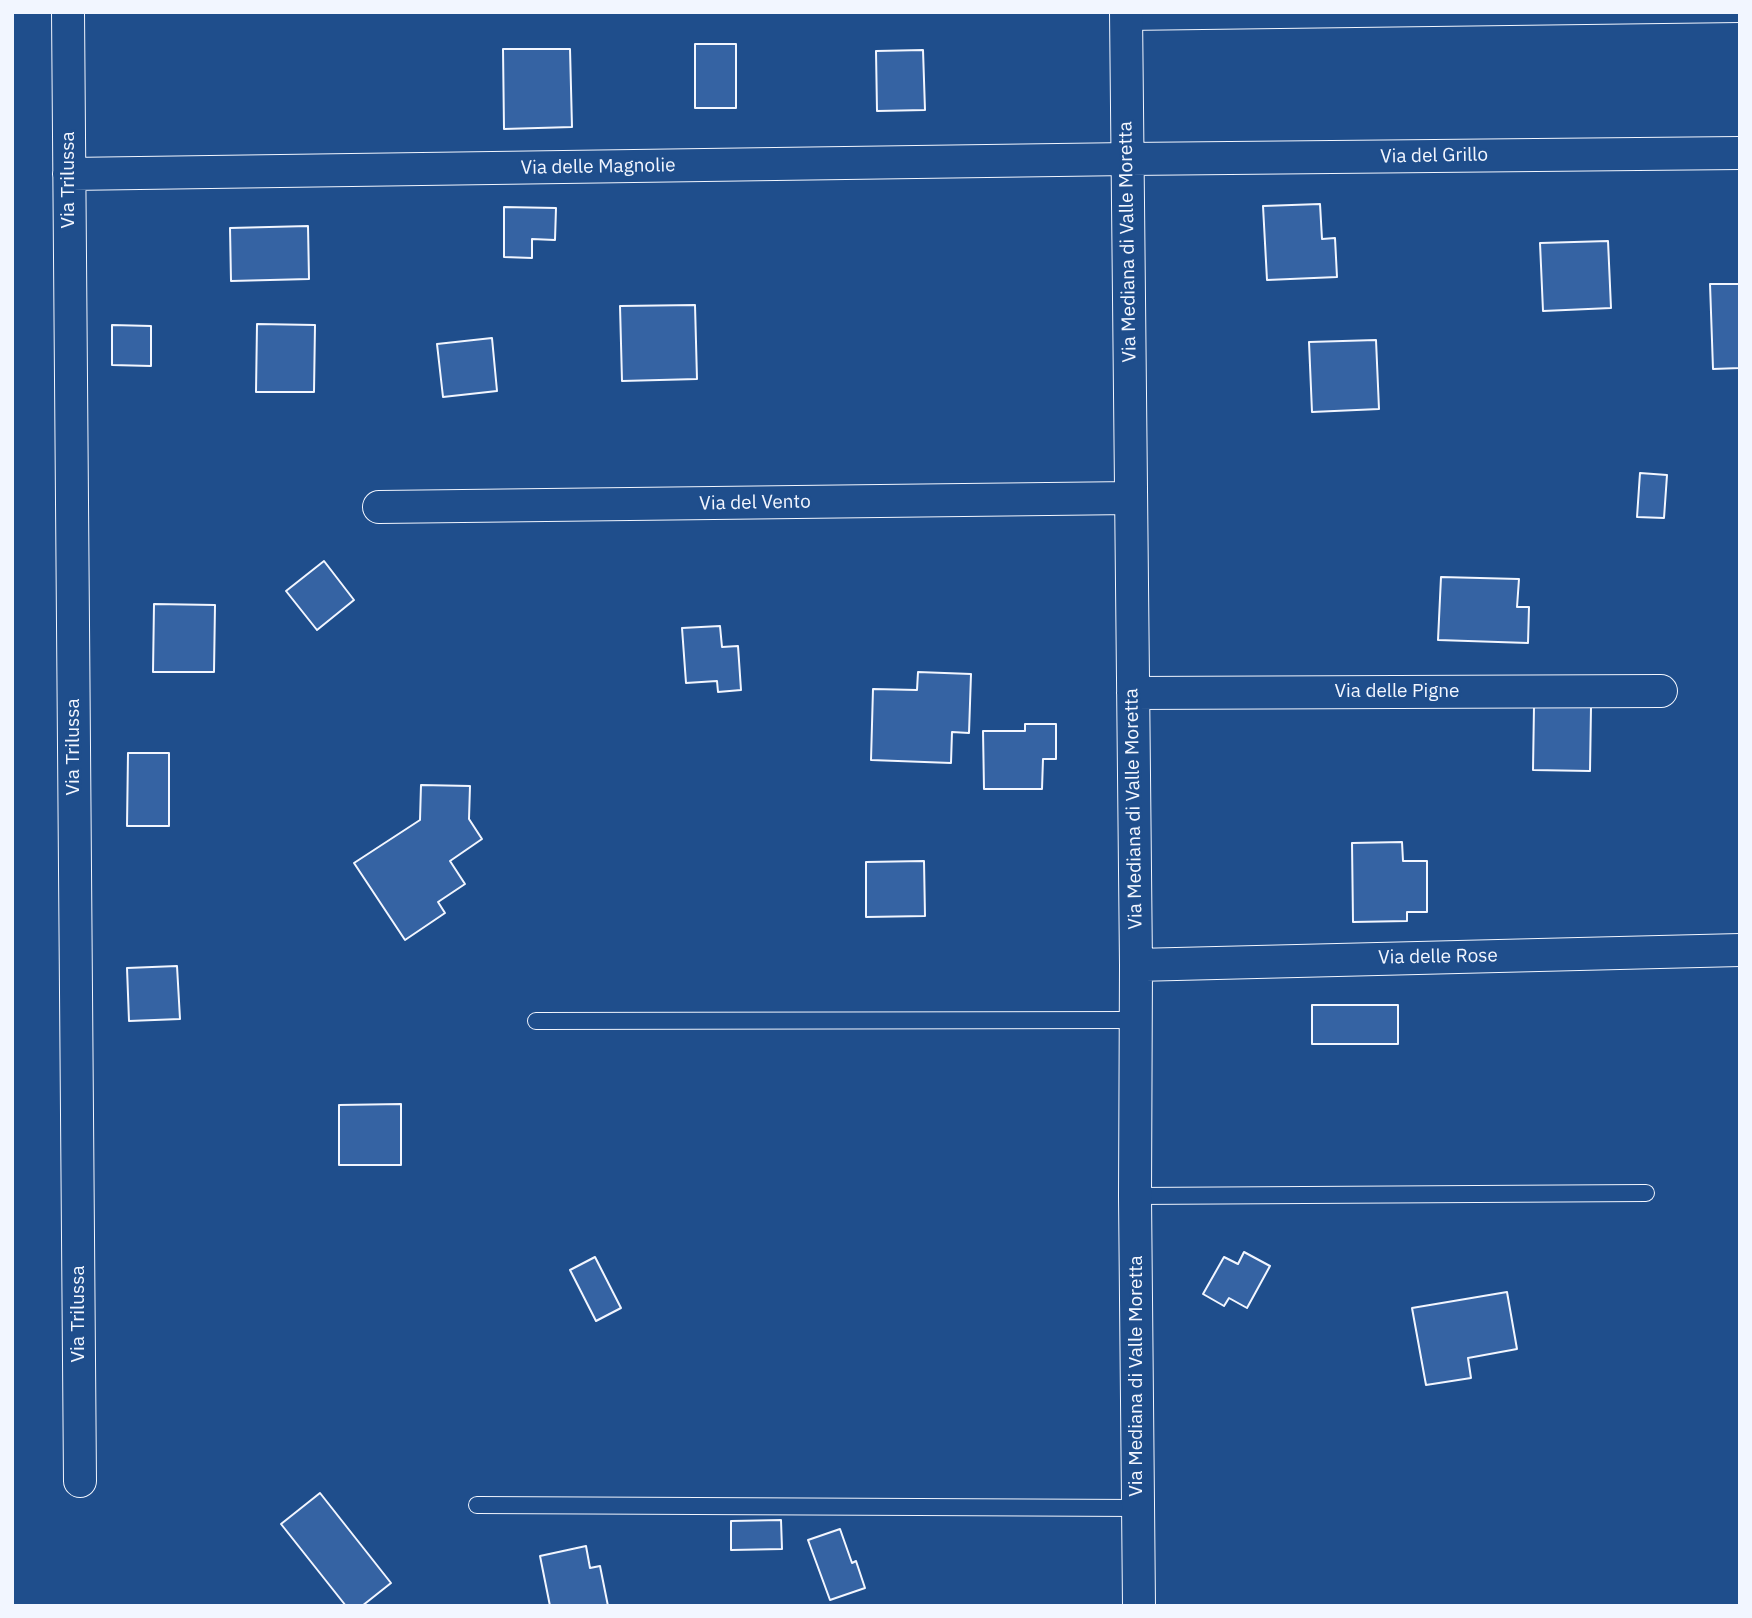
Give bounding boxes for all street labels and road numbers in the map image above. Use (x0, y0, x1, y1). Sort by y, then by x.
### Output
street label: Via Mediana di Valle Moretta (1114, 121, 1142, 363)
street label: Via Trilussa (58, 131, 80, 229)
street label: Via del Grillo (1380, 144, 1488, 168)
street label: Via delle Magnolie (520, 154, 676, 180)
street label: Via del Vento (699, 491, 811, 515)
street label: Via delle Pigne (1334, 681, 1460, 703)
street label: Via Mediana di Valle Moretta (1120, 688, 1148, 930)
street label: Via Trilussa (63, 698, 85, 796)
street label: Via delle Rose (1378, 945, 1498, 969)
street label: Via Mediana di Valle Moretta (1126, 1255, 1148, 1497)
street label: Via Trilussa (68, 1265, 90, 1363)

